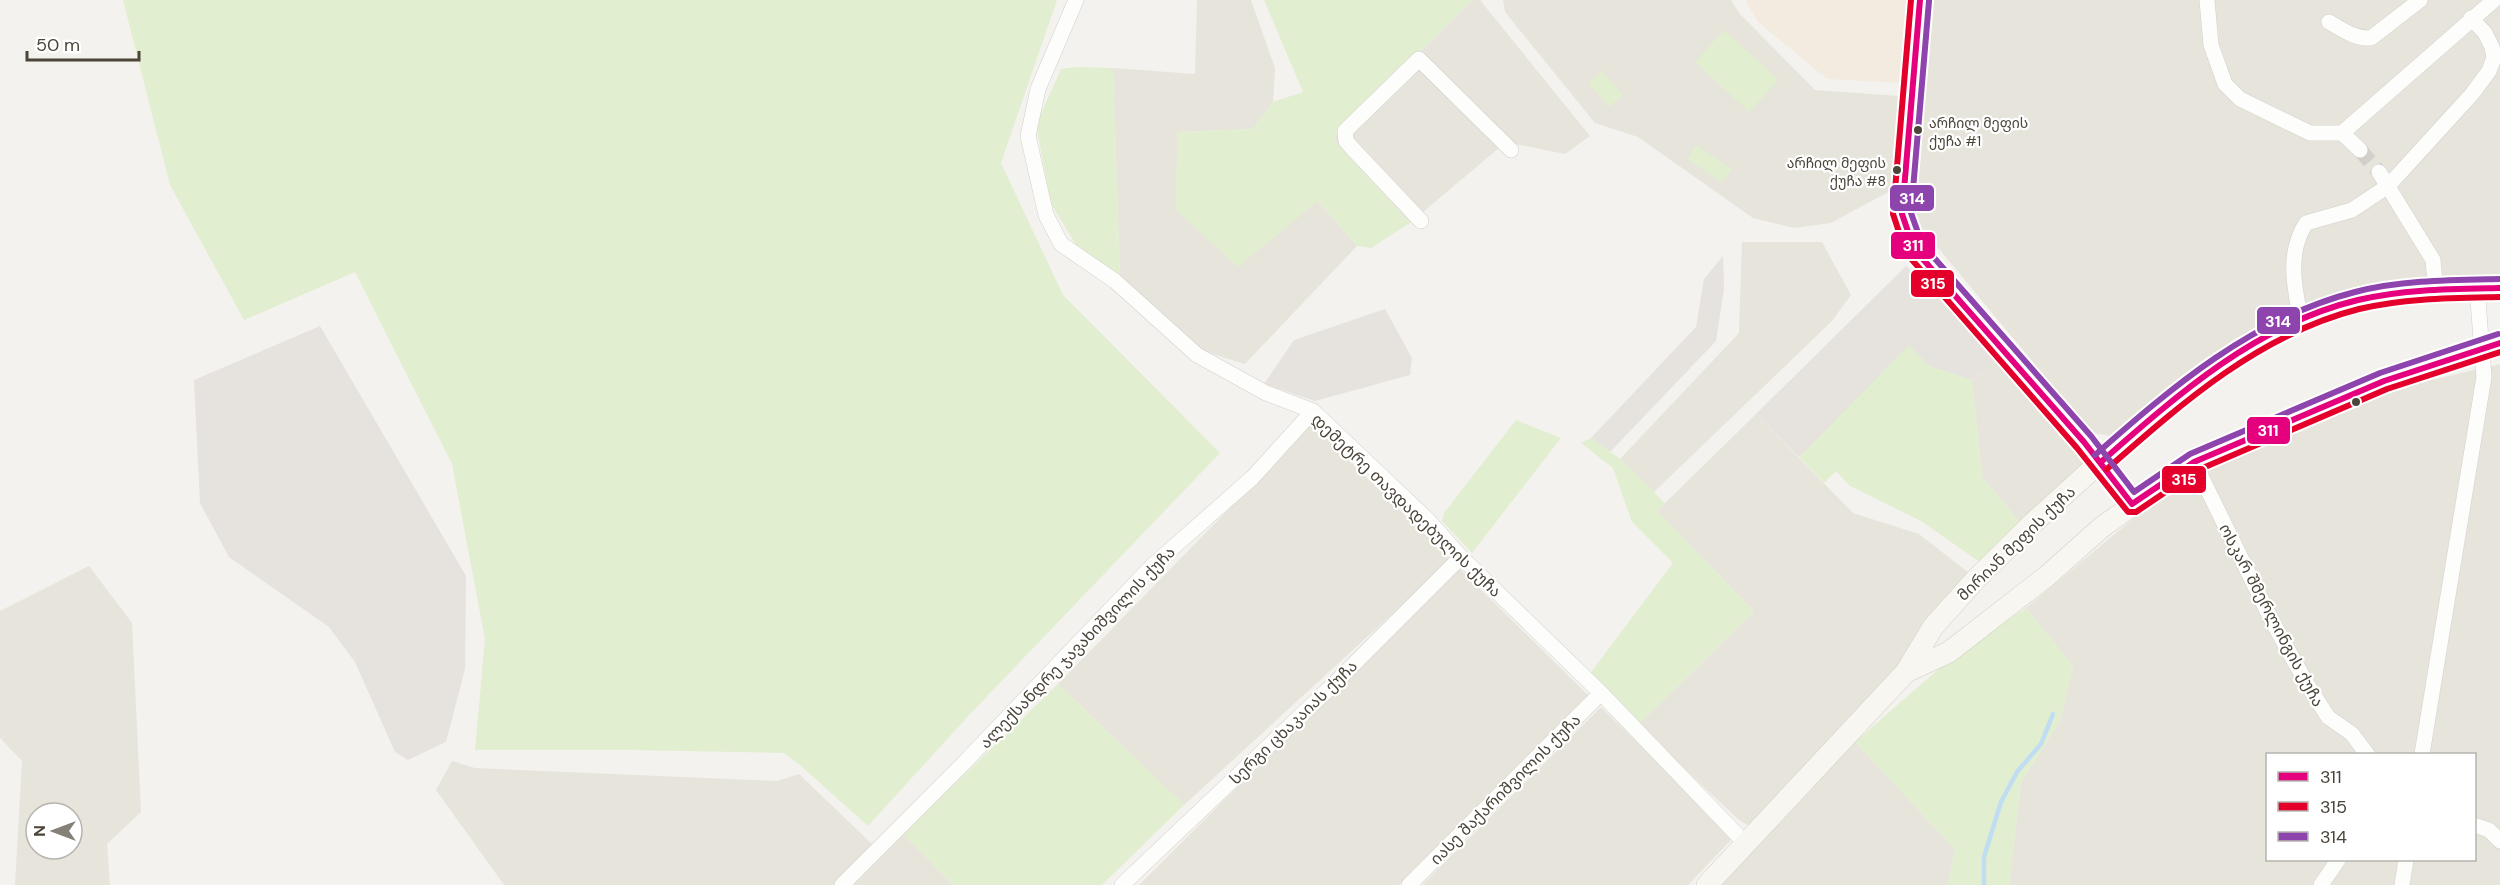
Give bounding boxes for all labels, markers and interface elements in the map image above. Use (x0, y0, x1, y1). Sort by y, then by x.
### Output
scale bar (27, 24, 140, 62)
text: 50 m (36, 33, 80, 57)
place label: არჩილ მეფის ქუჩა #1 (1929, 114, 2028, 150)
marker: არჩილ მეფის ქუჩა #1 (1912, 124, 1924, 136)
place label: არჩილ მეფის ქუჩა #8 (1787, 154, 1886, 190)
marker: არჩილ მეფის ქუჩა #8 (1891, 164, 1903, 176)
line badge: 314 (1889, 184, 1935, 212)
text: 314 (1899, 188, 1925, 209)
line badge: 311 (1890, 231, 1936, 260)
text: 311 (1902, 235, 1924, 256)
line badge: 315 (1910, 269, 1955, 298)
text: 315 (1920, 273, 1946, 294)
line badge: 314 (2256, 306, 2301, 335)
text: 314 (2265, 311, 2291, 332)
unlabelled marker (2350, 396, 2362, 408)
street label: დემეტრე თავდადებულის ქუჩა (1307, 409, 1506, 602)
line badge: 311 (2246, 416, 2291, 445)
text: 311 (2257, 420, 2279, 441)
line badge: 315 (2161, 465, 2207, 494)
text: 315 (2171, 469, 2197, 490)
street label: მირიან მეფის ქუჩა (1953, 481, 2080, 605)
street label: ოსკარ შმერლინგის ქუჩა (2214, 520, 2329, 710)
street label: ალექსანდრე ჯავახიშვილის ქუჩა (975, 542, 1180, 753)
street label: სერგი ცხაკაიას ქუჩა (1225, 656, 1362, 789)
street label: იასე შაქარიშვილის ქუჩა (1425, 709, 1585, 869)
legend (2266, 753, 2476, 861)
text: 311 (2320, 765, 2342, 789)
text: 315 (2320, 795, 2347, 819)
north arrow (24, 801, 84, 861)
text: N (29, 825, 50, 837)
text: 314 (2320, 825, 2347, 849)

